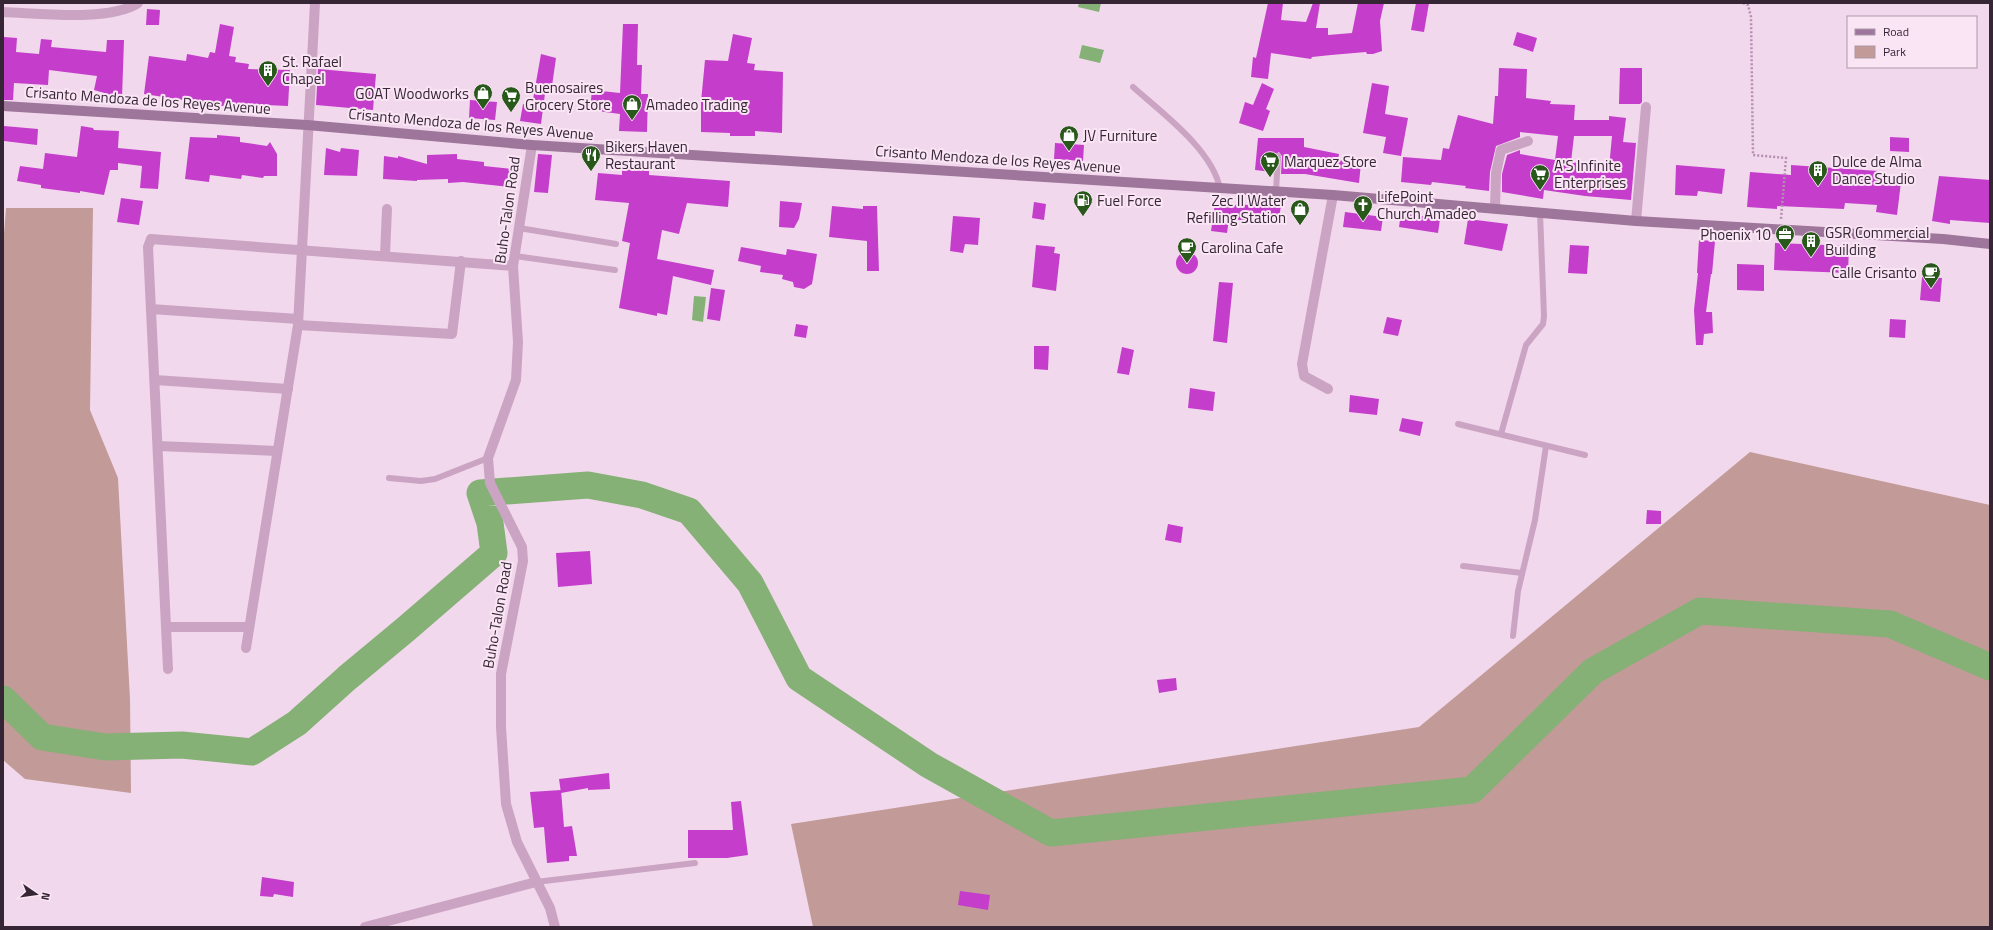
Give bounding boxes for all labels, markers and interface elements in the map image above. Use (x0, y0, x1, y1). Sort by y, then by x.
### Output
legend (1847, 16, 1977, 68)
text: Road (1883, 22, 1909, 41)
text: Park (1883, 42, 1906, 61)
place label: St. Rafael Chapel (282, 50, 342, 90)
building icon: St. Rafael Chapel (257, 59, 279, 87)
place label: Buenosaires Grocery Store (525, 76, 611, 116)
street label: Crisanto Mendoza de los Reyes Avenue (24, 80, 272, 120)
place label: GOAT Woodworks (355, 82, 469, 105)
shop icon: GOAT Woodworks (472, 82, 494, 110)
supermarket icon: Buenosaires Grocery Store (500, 85, 522, 113)
shop icon: Amadeo Trading (621, 93, 643, 121)
place label: Amadeo Trading (646, 93, 748, 116)
street label: Crisanto Mendoza de los Reyes Avenue (347, 102, 595, 146)
shop icon: JV Furniture (1058, 124, 1080, 152)
place label: JV Furniture (1083, 124, 1157, 147)
place label: Bikers Haven Restaurant (605, 135, 688, 175)
street label: Crisanto Mendoza de los Reyes Avenue (874, 139, 1122, 179)
restaurant icon: Bikers Haven Restaurant (580, 144, 602, 172)
supermarket icon: Marquez Store (1259, 150, 1281, 178)
place label: Marquez Store (1284, 150, 1376, 173)
place label: Dulce de Alma Dance Studio (1832, 150, 1922, 190)
place label: A'S Infinite Enterprises (1554, 154, 1626, 194)
street label: Buho-Talon Road (488, 155, 526, 265)
building icon: Dulce de Alma Dance Studio (1807, 159, 1829, 187)
supermarket icon: A'S Infinite Enterprises (1529, 163, 1551, 191)
place label: LifePoint Church Amadeo (1377, 185, 1477, 225)
fuel station icon: Fuel Force (1072, 189, 1094, 217)
place label: Fuel Force (1097, 189, 1162, 212)
place label: Zec II Water Refilling Station (1186, 189, 1286, 229)
church icon: LifePoint Church Amadeo (1352, 194, 1374, 222)
shop icon: Zec II Water Refilling Station (1289, 198, 1311, 226)
place label: GSR Commercial Building (1825, 221, 1929, 261)
place label: Phoenix 10 (1700, 223, 1771, 246)
office icon: Phoenix 10 (1774, 223, 1796, 251)
building icon: GSR Commercial Building (1800, 230, 1822, 258)
cafe icon: Carolina Cafe (1176, 236, 1198, 264)
place label: Carolina Cafe (1201, 236, 1283, 259)
place label: Calle Crisanto (1831, 261, 1917, 284)
cafe icon: Calle Crisanto (1920, 261, 1942, 289)
street label: Buho-Talon Road (476, 560, 518, 670)
north arrow (16, 874, 56, 914)
text: N (37, 891, 54, 902)

